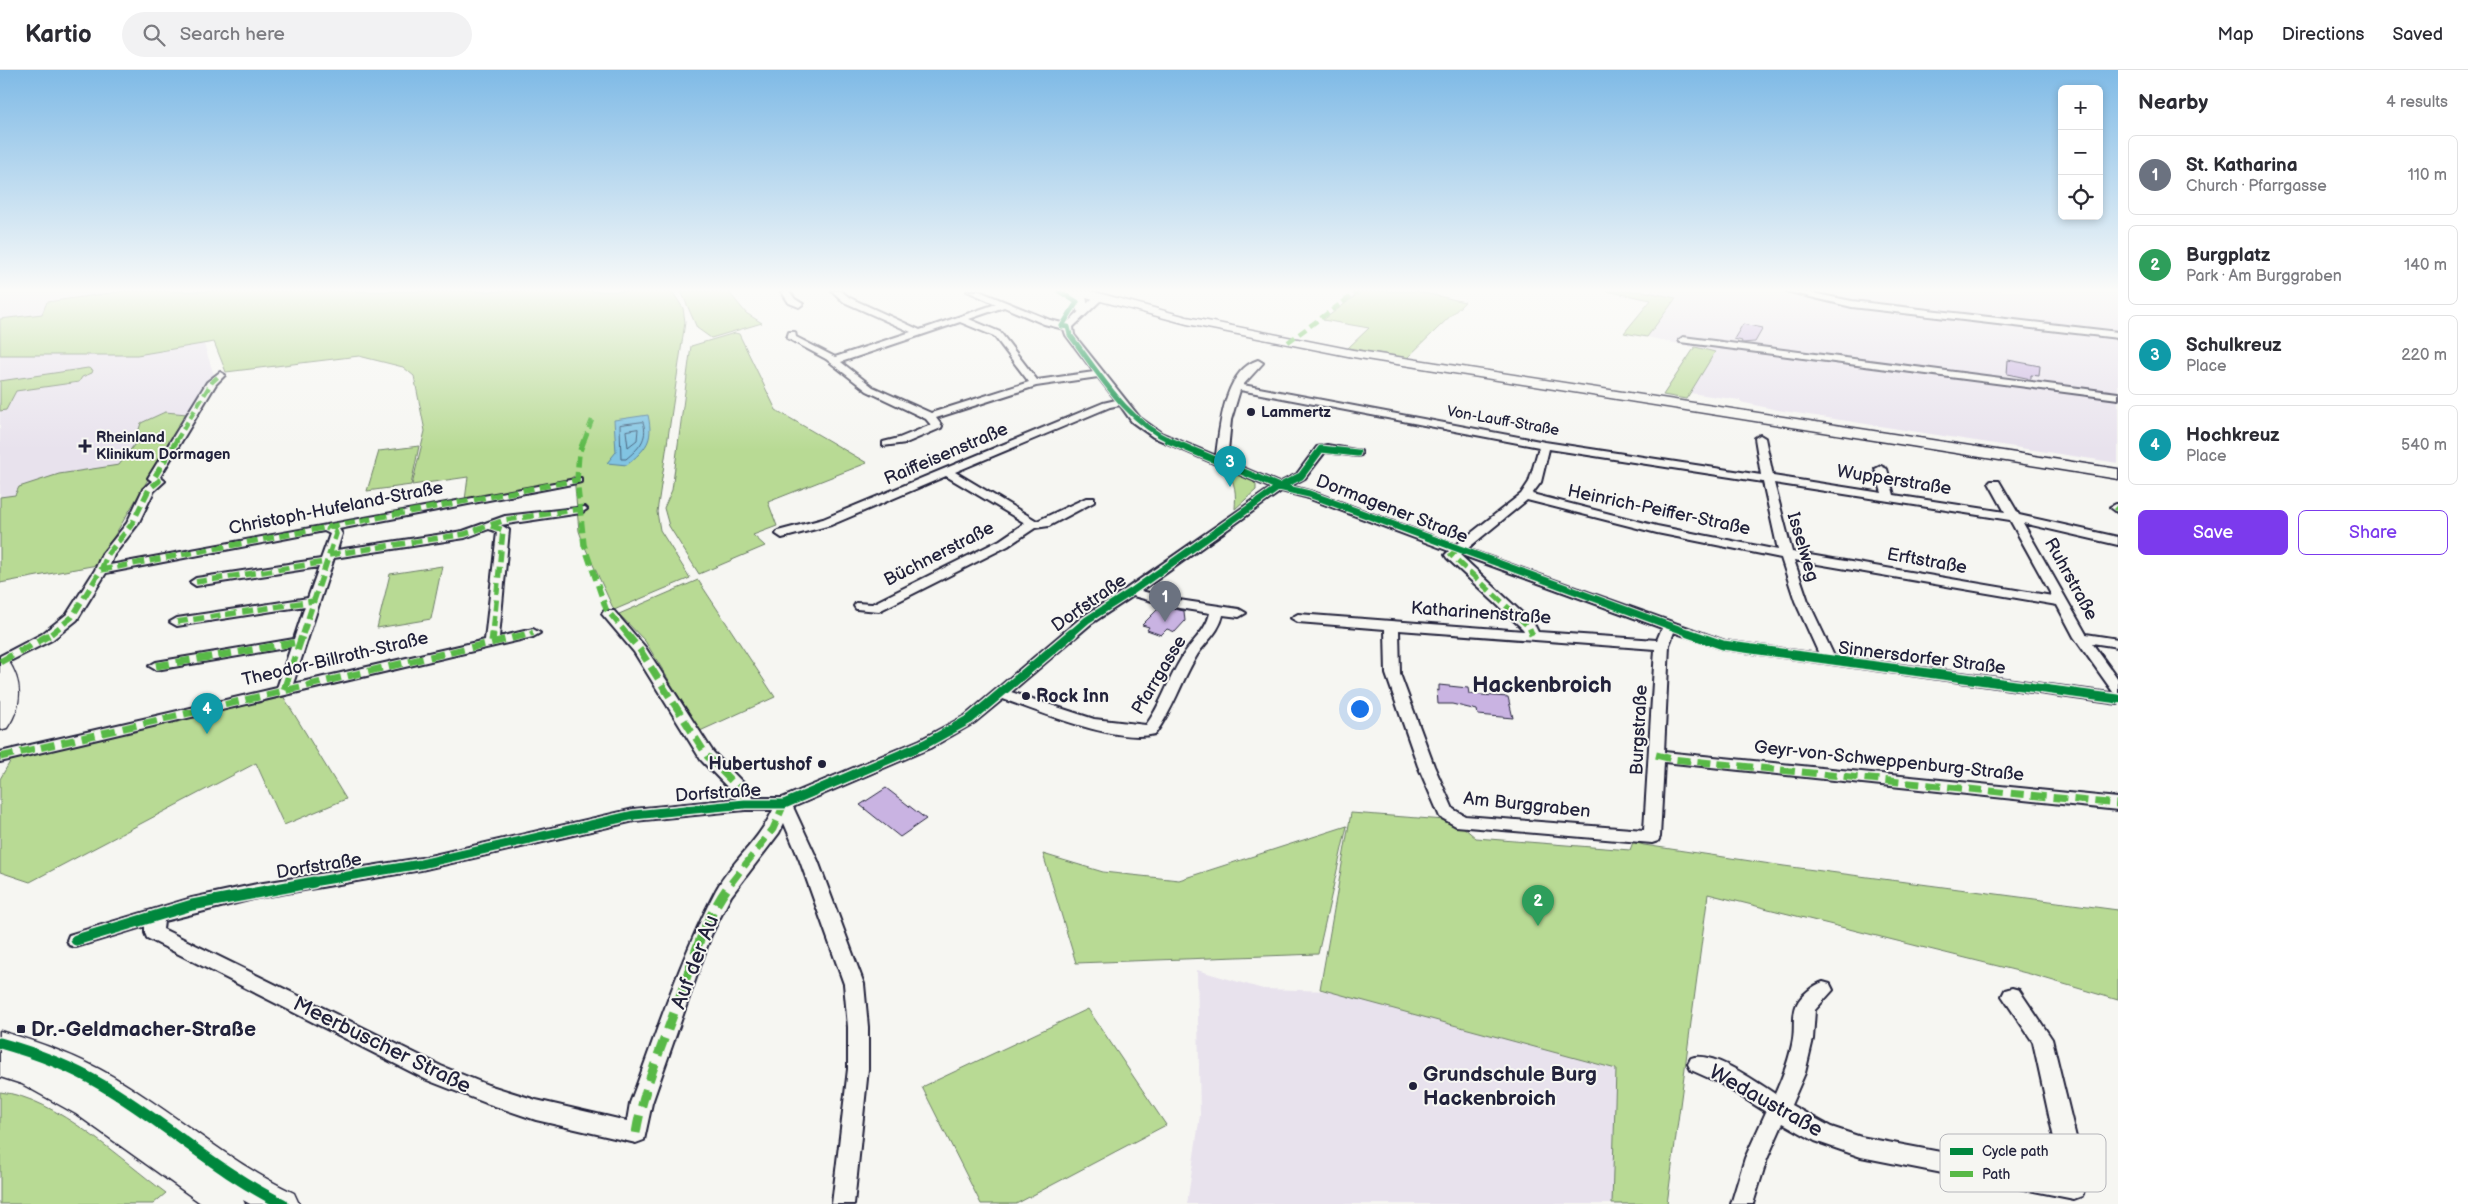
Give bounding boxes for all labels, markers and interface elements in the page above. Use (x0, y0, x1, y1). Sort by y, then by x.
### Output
search box (122, 12, 472, 57)
text: Kartio (25, 20, 92, 49)
icon: search (140, 21, 168, 49)
text: Search here (180, 23, 285, 46)
text: Map (2218, 24, 2254, 45)
text: Directions (2282, 24, 2364, 45)
text: Saved (2392, 24, 2443, 45)
map controls (2058, 85, 2103, 220)
button: + (2058, 85, 2103, 130)
text: Nearby (2138, 90, 2208, 115)
text: 4 results (2386, 93, 2448, 112)
button: − (2058, 130, 2103, 175)
text: St. Katharina (2186, 154, 2298, 177)
text: 1 (2152, 166, 2158, 185)
text: 110 m (2408, 166, 2447, 185)
button: locate (2058, 175, 2103, 220)
text: Church · Pfarrgasse (2186, 177, 2327, 196)
text: Burgplatz (2186, 244, 2270, 267)
text: 2 (2150, 256, 2160, 275)
text: 140 m (2404, 256, 2447, 275)
text: Park · Am Burggraben (2186, 267, 2342, 286)
text: Schulkreuz (2186, 334, 2282, 357)
text: 3 (2150, 346, 2160, 365)
text: 220 m (2401, 346, 2447, 365)
text: Place (2186, 357, 2227, 376)
street label: Von-Lauff-Straße (1445, 402, 1561, 440)
place label: Lammertz (1261, 403, 1331, 422)
marker: Lammertz (1245, 406, 1257, 418)
street label: Raiffeisenstraße (881, 418, 1011, 490)
text: Hochkreuz (2186, 424, 2280, 447)
place label: Rheinland Klinikum Dormagen (96, 428, 230, 464)
text: 4 (2150, 436, 2160, 455)
text: 540 m (2401, 436, 2447, 455)
marker: Rheinland Klinikum Dormagen (78, 439, 92, 453)
pin: 3 (1214, 446, 1246, 487)
text: Place (2186, 447, 2227, 466)
street label: Wupperstraße (1835, 461, 1953, 499)
street label: Dormagener Straße (1313, 470, 1471, 548)
street label: Christoph-Hufeland-Straße (227, 477, 445, 539)
street label: Heinrich-Peiffer-Straße (1566, 480, 1753, 540)
street label: Isselweg (1783, 510, 1823, 584)
button: Save (2138, 510, 2288, 555)
button: Share (2298, 510, 2448, 555)
street label: Büchnerstraße (880, 517, 998, 591)
street label: Ruhrstraße (2040, 534, 2102, 624)
street label: Erftstraße (1885, 544, 1969, 578)
street label: Dorfstraße (1048, 570, 1131, 636)
pin: 1 (1149, 581, 1181, 622)
street label: Katharinenstraße (1410, 598, 1552, 628)
street label: Theodor-Billroth-Straße (240, 627, 430, 691)
street label: Pfarrgasse (1127, 632, 1191, 718)
street label: Sinnersdorfer Straße (1837, 637, 2007, 679)
district label: Hackenbroich (1472, 672, 1612, 699)
street label: Burgstraße (1626, 684, 1652, 776)
place label: Rock Inn (1036, 686, 1109, 707)
marker: Rock Inn (1020, 690, 1032, 702)
pin: 4 (191, 693, 223, 734)
your location (1347, 696, 1373, 722)
street label: Geyr-von-Schweppenburg-Straße (1753, 736, 2025, 786)
place label: Hubertushof (709, 754, 812, 775)
marker: Hubertushof (816, 758, 828, 770)
street label: Dorfstraße (674, 779, 762, 806)
street label: Am Burggraben (1463, 788, 1591, 822)
street label: Dorfstraße (275, 849, 364, 883)
pin: 2 (1522, 885, 1554, 926)
street label: Auf der Au (666, 912, 724, 1012)
street label: Meerbuscher Straße (289, 991, 475, 1099)
place label: Dr.-Geldmacher-Straße (31, 1017, 256, 1042)
marker: Dr.-Geldmacher-Straße (15, 1023, 27, 1035)
street label: Wedaustraße (1705, 1060, 1827, 1142)
place label: Grundschule Burg Hackenbroich (1423, 1062, 1597, 1111)
marker: Grundschule Burg Hackenbroich (1407, 1080, 1419, 1092)
legend (1940, 1134, 2106, 1192)
text: Cycle path (1982, 1143, 2049, 1160)
text: Path (1982, 1166, 2010, 1183)

